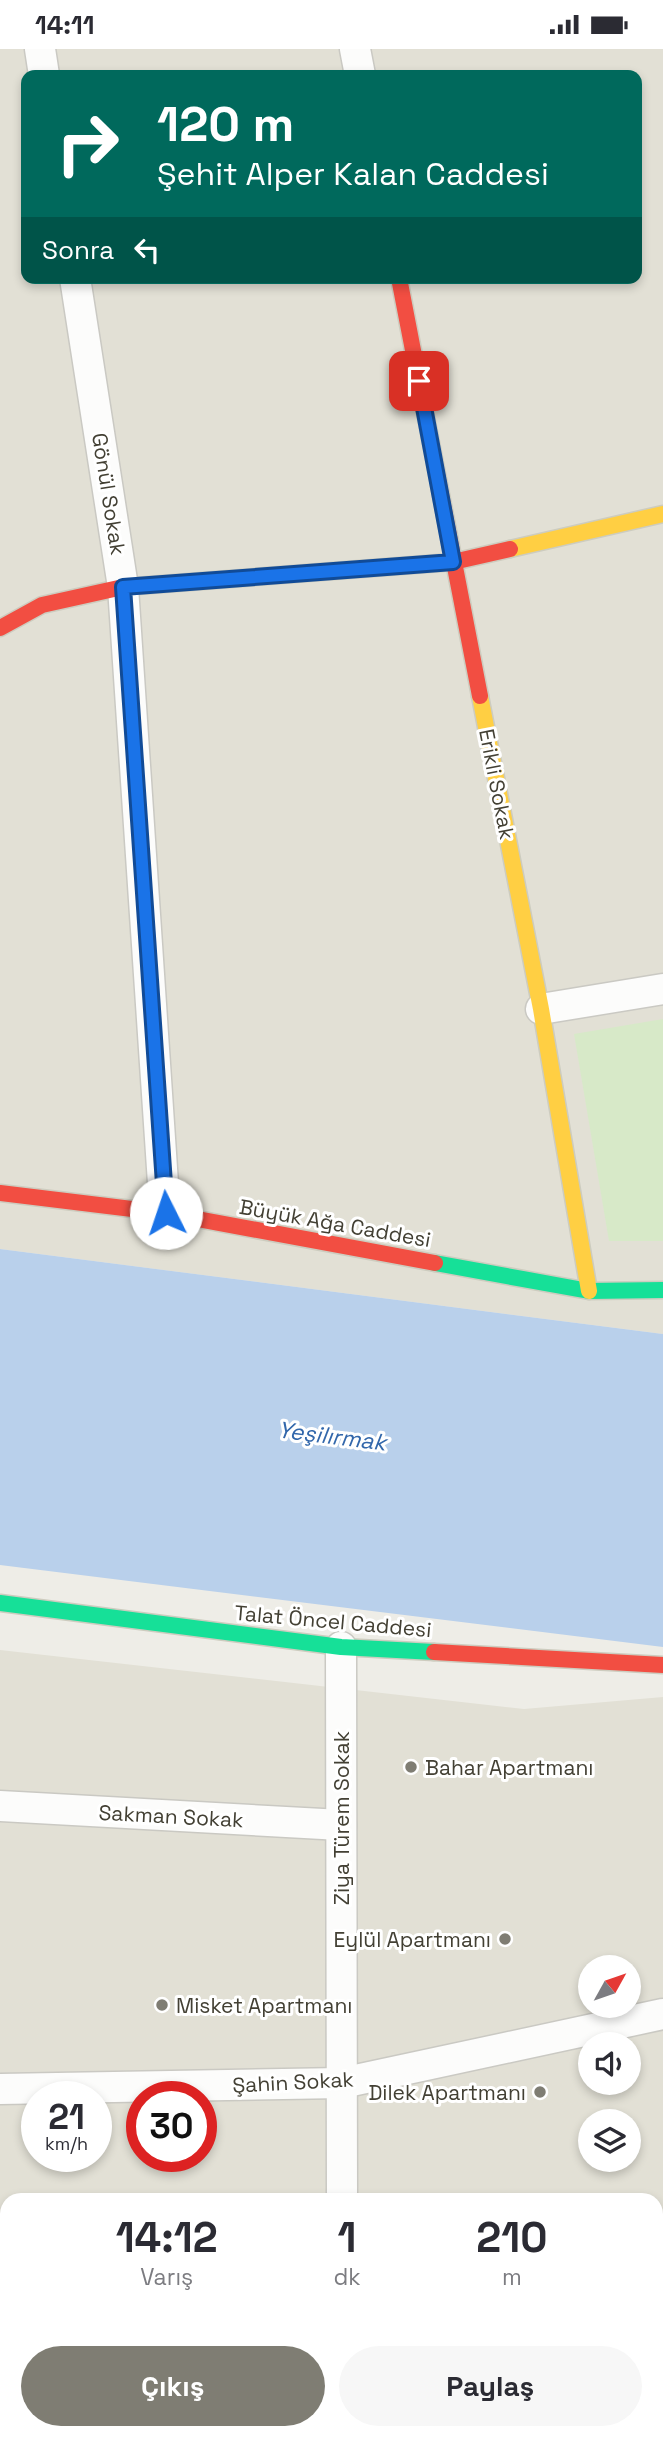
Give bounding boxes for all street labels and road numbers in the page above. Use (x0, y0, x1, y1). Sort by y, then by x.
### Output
street label: Gönül Sokak (86, 431, 132, 557)
street label: Erikli Sokak (473, 726, 521, 842)
street label: Büyük Ağa Caddesi (237, 1193, 433, 1253)
street label: Talat Öncel Caddesi (233, 1599, 433, 1643)
street label: Ziya Türem Sokak (328, 1731, 355, 1905)
street label: Sakman Sokak (98, 1799, 244, 1833)
street label: Şahin Sokak (232, 2065, 354, 2099)

